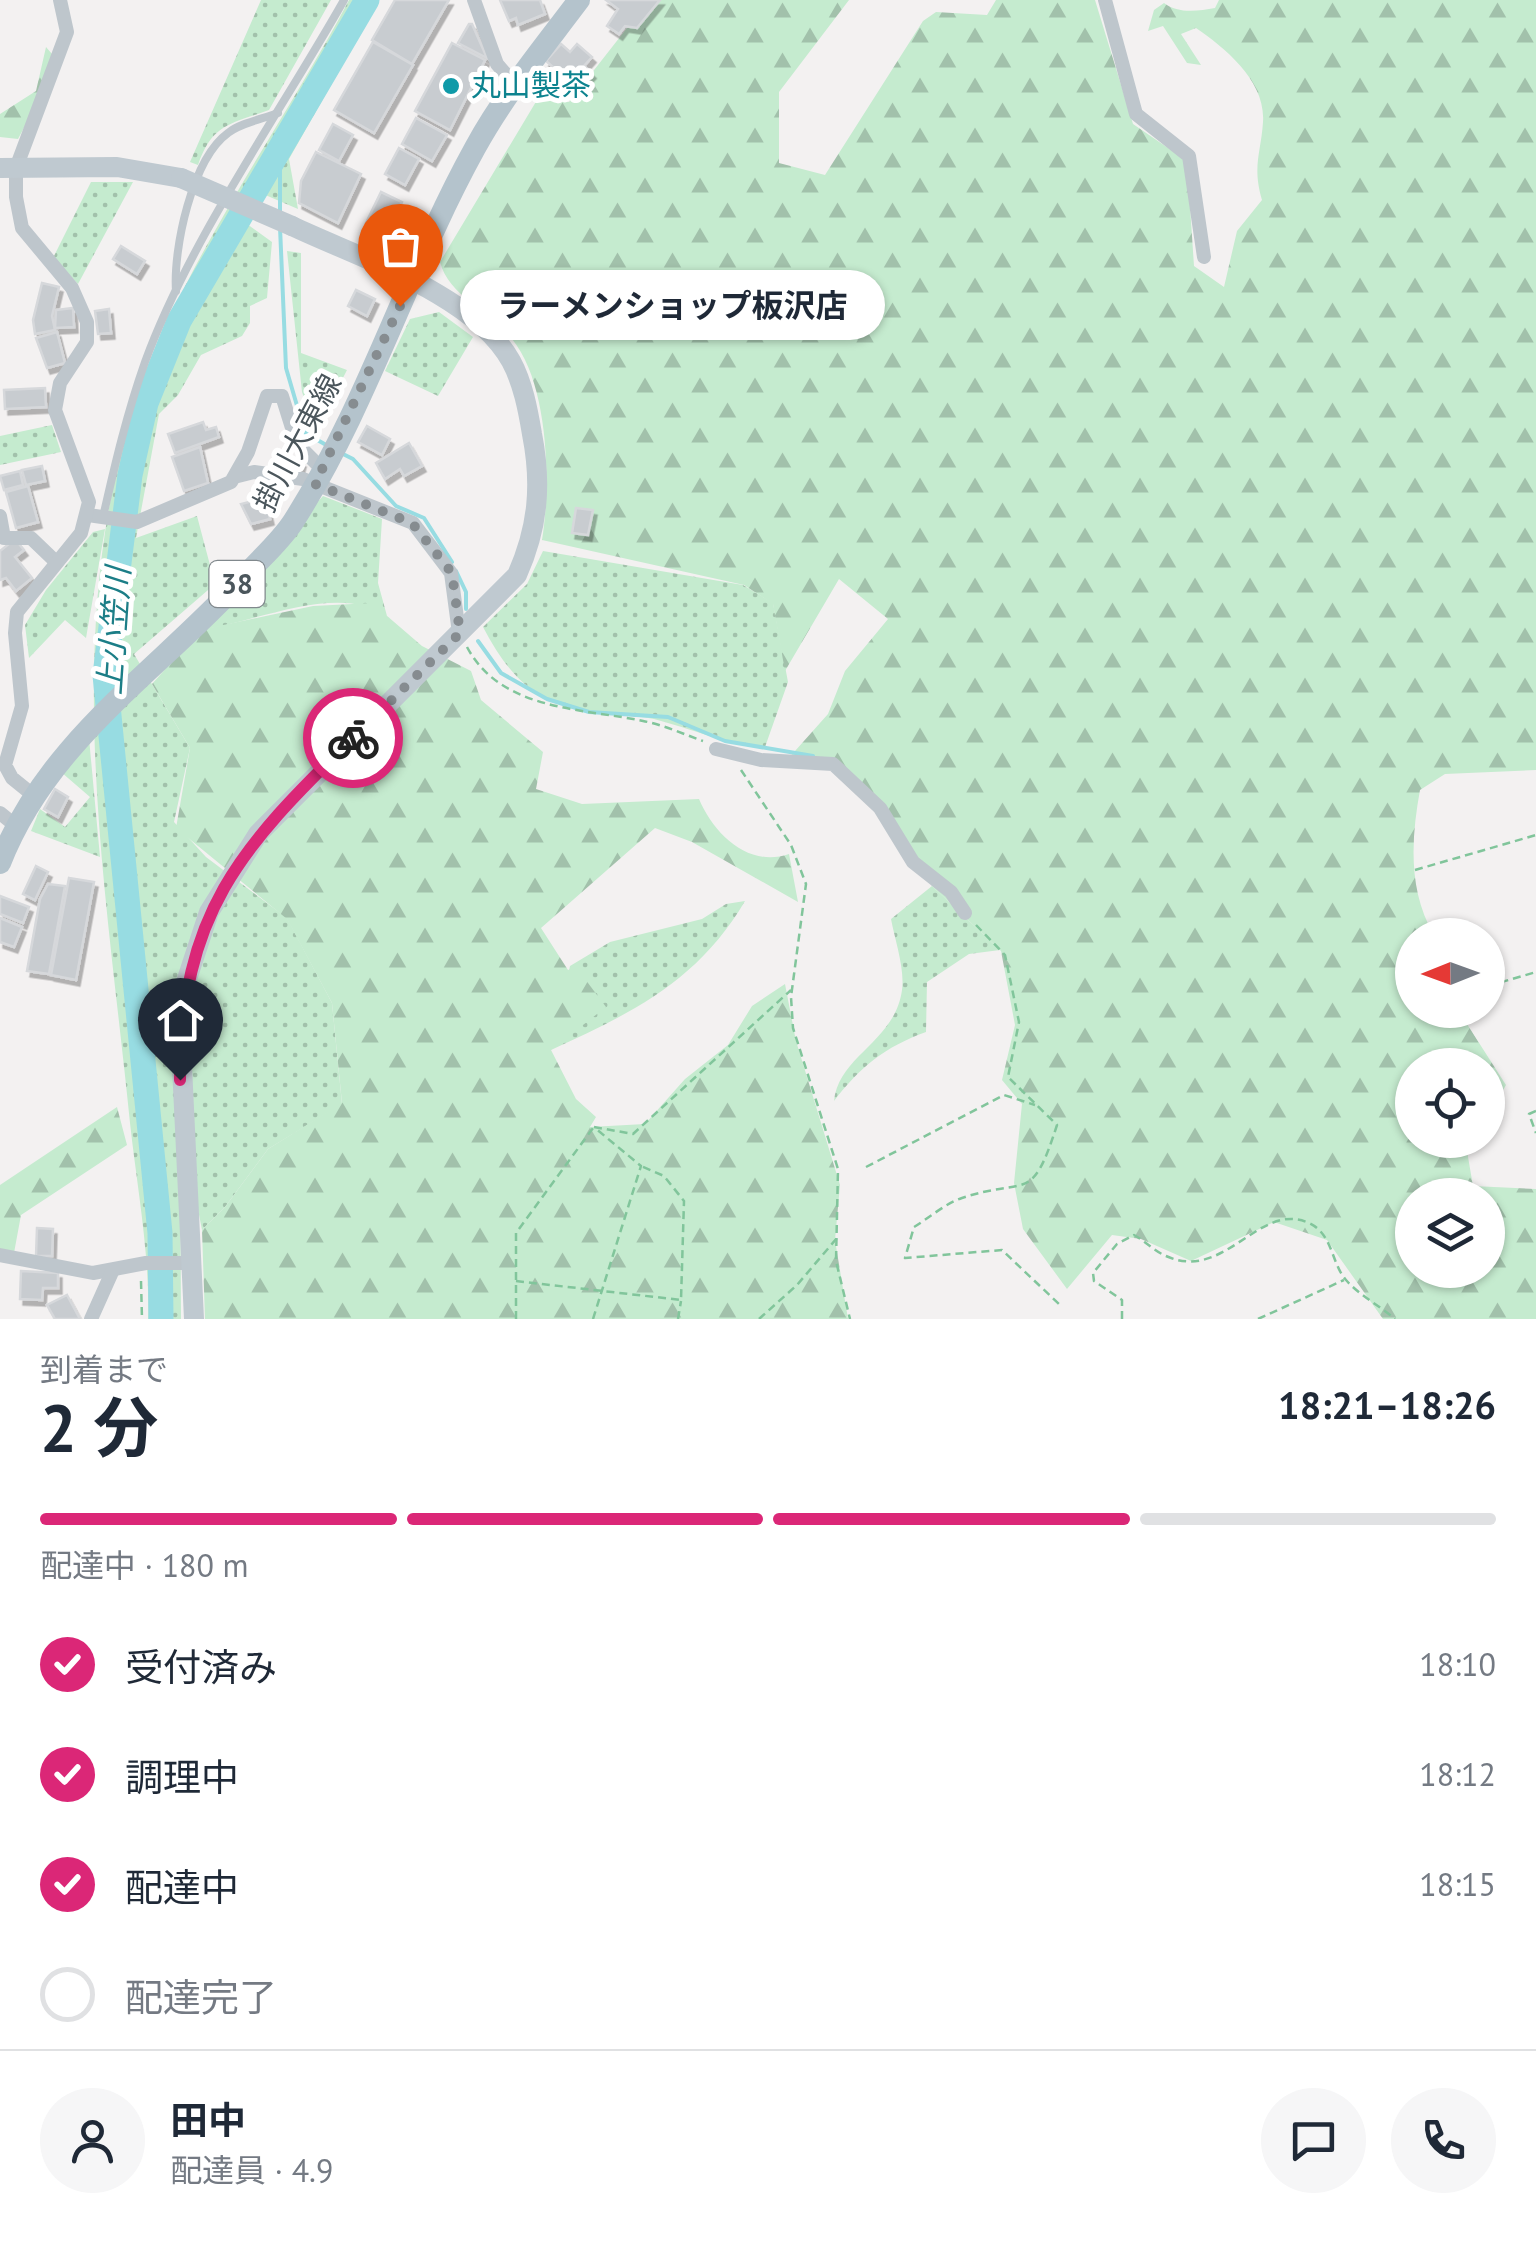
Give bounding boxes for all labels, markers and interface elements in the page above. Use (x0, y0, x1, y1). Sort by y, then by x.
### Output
place label: 丸山製茶 (471, 65, 591, 104)
marker: 丸山製茶 (440, 75, 462, 97)
pin (358, 204, 443, 307)
icon: bag (373, 219, 428, 274)
callout: ラーメンショップ板沢店 (460, 271, 885, 341)
text: ラーメンショップ板沢店 (497, 284, 848, 326)
street label: 掛川大東線 (244, 367, 349, 518)
road number: 38 (210, 561, 264, 607)
water label: 上小笠川 (88, 563, 139, 696)
courier (303, 688, 403, 788)
icon: bike (326, 711, 381, 766)
north arrow (1395, 918, 1505, 1028)
map controls (1395, 918, 1505, 1288)
pin (138, 978, 223, 1081)
icon: home (153, 993, 208, 1048)
button: locate (1395, 1048, 1505, 1158)
button: layers (1395, 1178, 1505, 1288)
text: 到着まで (40, 1348, 168, 1390)
text: 18:21–18:26 (1278, 1380, 1496, 1429)
text: 2 分 (40, 1385, 158, 1469)
text: 配達中 · 180 m (40, 1544, 248, 1586)
icon: check (40, 1637, 95, 1692)
text: 受付済み (125, 1642, 277, 1691)
text: 18:10 (1419, 1643, 1496, 1685)
icon: check (40, 1747, 95, 1802)
text: 調理中 (125, 1752, 239, 1801)
text: 18:12 (1419, 1753, 1496, 1795)
icon: check (40, 1857, 95, 1912)
text: 配達中 (125, 1862, 239, 1911)
text: 18:15 (1419, 1863, 1496, 1905)
text: 配達完了 (125, 1972, 277, 2021)
button: person (40, 2088, 145, 2193)
button: chat (1261, 2088, 1366, 2193)
button: phone (1391, 2088, 1496, 2193)
text: 田中 (170, 2095, 246, 2144)
text: 配達員 · 4.9 (170, 2149, 333, 2191)

